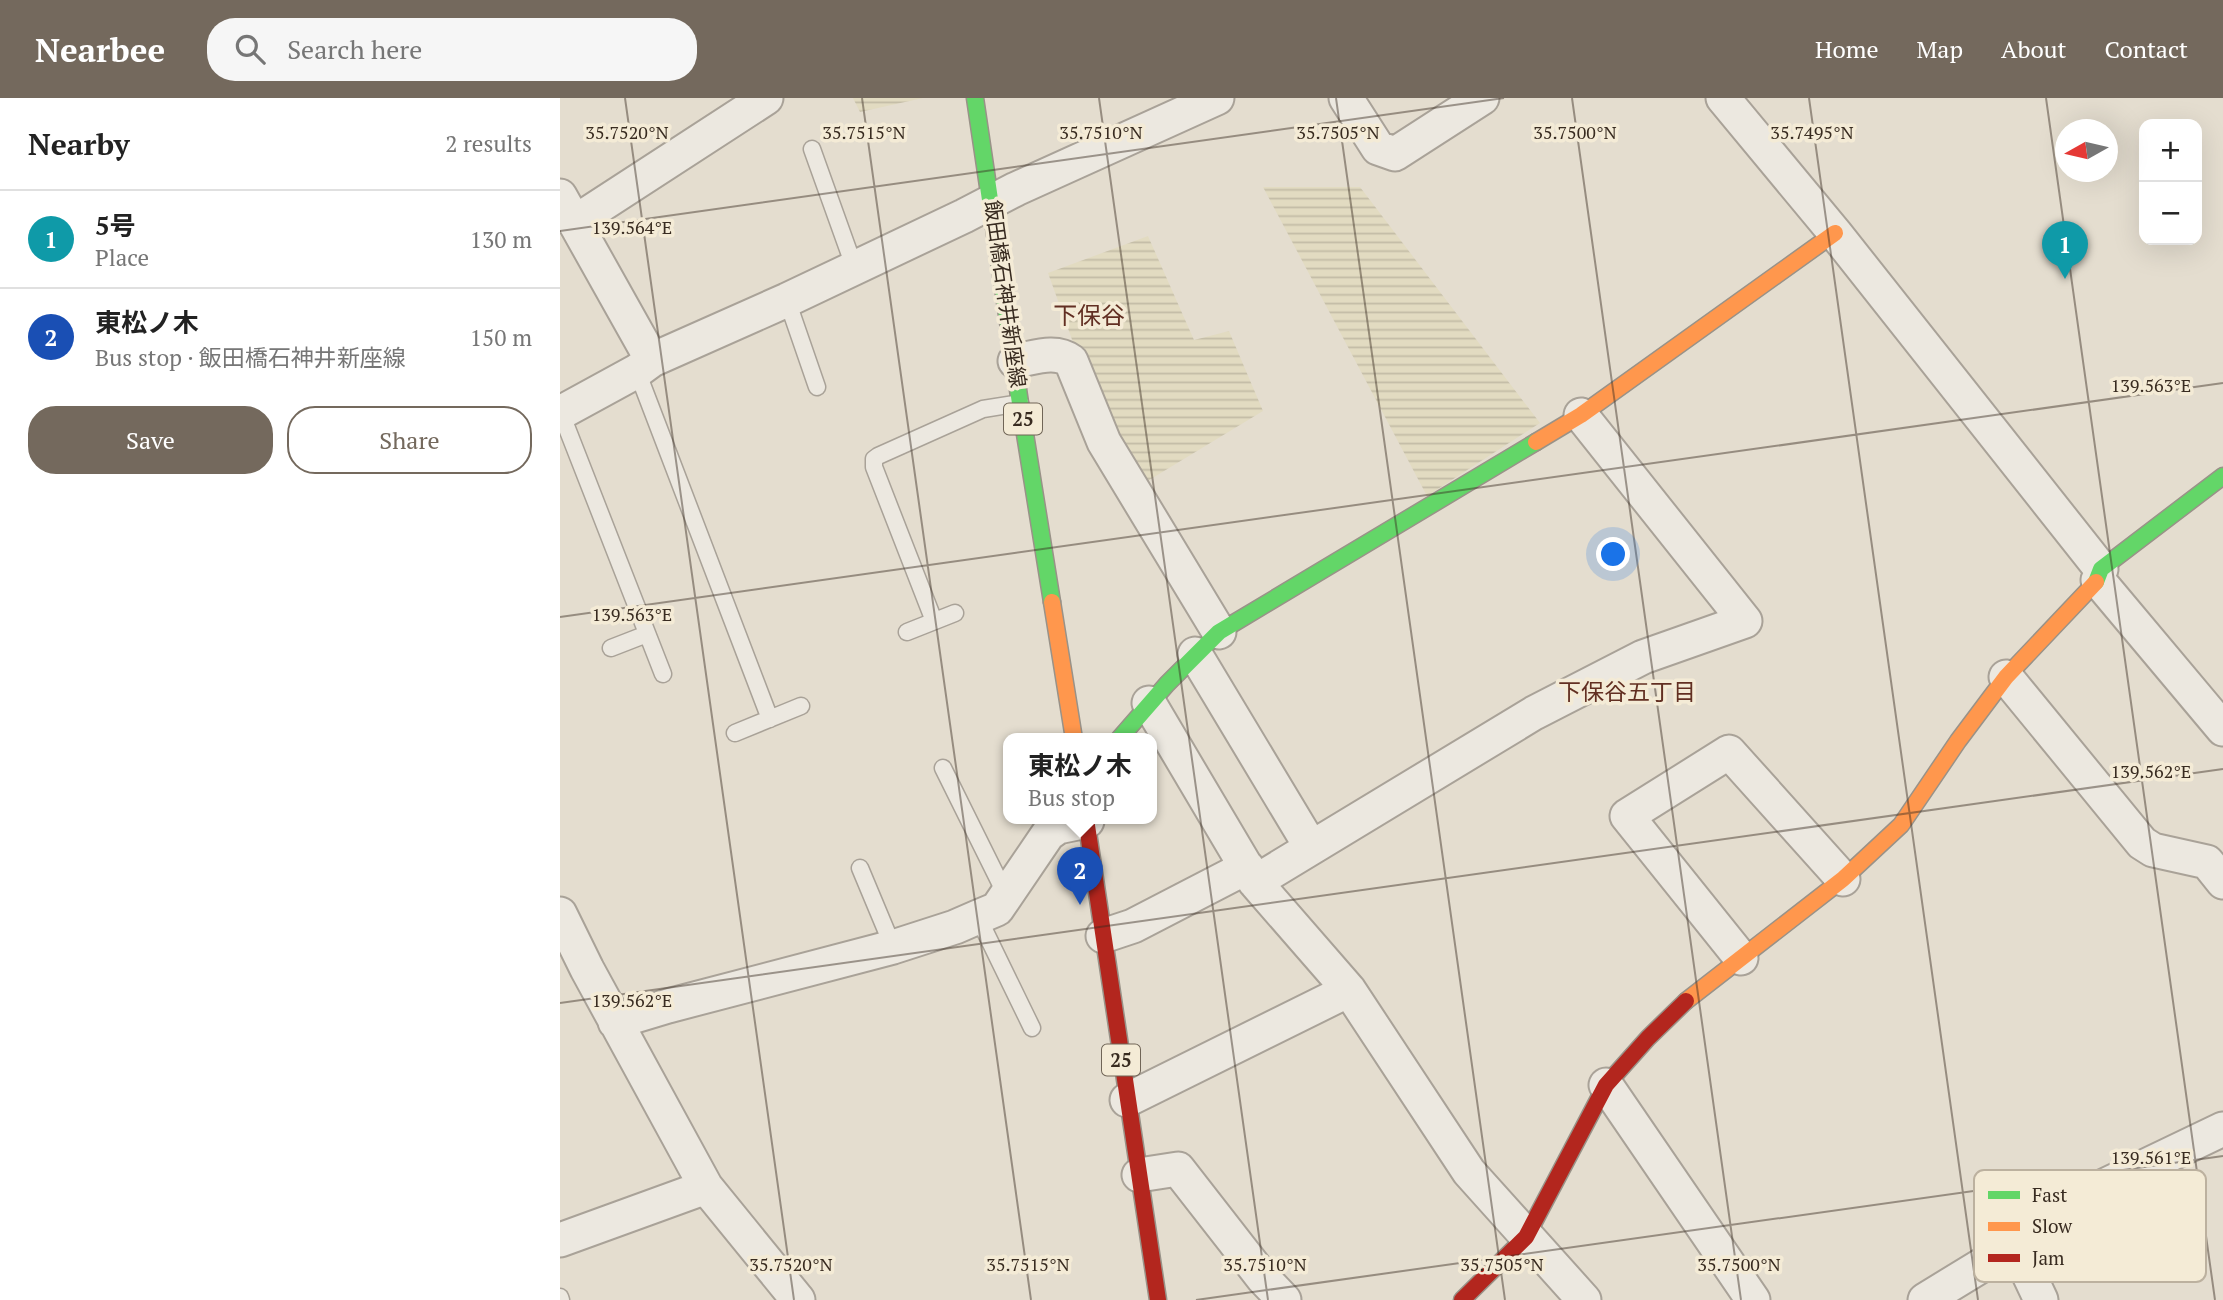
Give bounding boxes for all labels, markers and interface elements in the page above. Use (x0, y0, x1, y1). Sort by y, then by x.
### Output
search box (207, 18, 697, 81)
text: Nearbee (35, 28, 165, 71)
icon: search (231, 30, 269, 68)
text: Search here (287, 32, 422, 66)
text: Home (1815, 33, 1879, 65)
text: Map (1917, 33, 1963, 65)
text: About (2001, 33, 2067, 65)
text: Contact (2105, 33, 2188, 65)
north arrow (2055, 119, 2118, 182)
map controls (2139, 119, 2202, 245)
button: + (2139, 119, 2202, 182)
text: 35.7520°N (585, 120, 669, 144)
text: 35.7515°N (822, 120, 906, 144)
text: 35.7510°N (1059, 120, 1143, 144)
text: 35.7505°N (1296, 120, 1380, 144)
text: 35.7500°N (1533, 120, 1617, 144)
text: 35.7495°N (1770, 120, 1854, 144)
text: Nearby (28, 124, 130, 164)
text: 2 results (445, 128, 532, 159)
button: − (2139, 182, 2202, 245)
street label: 飯田橋石神井新座線 (979, 198, 1033, 389)
text: 5号 (95, 208, 136, 242)
text: 139.564°E (592, 215, 672, 239)
pin: 1 (2042, 221, 2088, 279)
text: 1 (45, 224, 58, 255)
text: 130 m (470, 224, 532, 255)
text: Place (95, 242, 149, 273)
district label: 下保谷 (1053, 299, 1125, 331)
text: 東松ノ木 (95, 305, 199, 339)
text: 2 (45, 322, 58, 353)
text: 150 m (470, 322, 532, 353)
text: Bus stop · 飯田橋石神井新座線 (95, 342, 406, 373)
text: 139.563°E (2111, 373, 2191, 397)
road number: 25 (1004, 404, 1042, 434)
button: Save (28, 406, 273, 474)
button: Share (287, 406, 532, 474)
your location (1596, 537, 1630, 571)
text: 139.563°E (592, 602, 672, 626)
district label: 下保谷五丁目 (1558, 676, 1696, 707)
popup (1003, 733, 1157, 824)
text: 東松ノ木 (1028, 748, 1132, 782)
text: 139.562°E (2111, 759, 2191, 783)
text: Bus stop (1028, 782, 1115, 813)
pin: 2 (1057, 847, 1103, 905)
text: 139.562°E (592, 988, 672, 1012)
road number: 25 (1102, 1044, 1140, 1076)
text: 139.561°E (2111, 1145, 2191, 1169)
legend (1974, 1170, 2206, 1282)
text: Fast (2032, 1182, 2067, 1207)
text: Slow (2032, 1213, 2073, 1238)
text: Jam (2032, 1245, 2065, 1270)
text: 35.7520°N (749, 1252, 833, 1276)
text: 35.7515°N (986, 1252, 1070, 1276)
text: 35.7510°N (1223, 1252, 1307, 1276)
text: 35.7505°N (1460, 1252, 1544, 1276)
text: 35.7500°N (1697, 1252, 1781, 1276)

